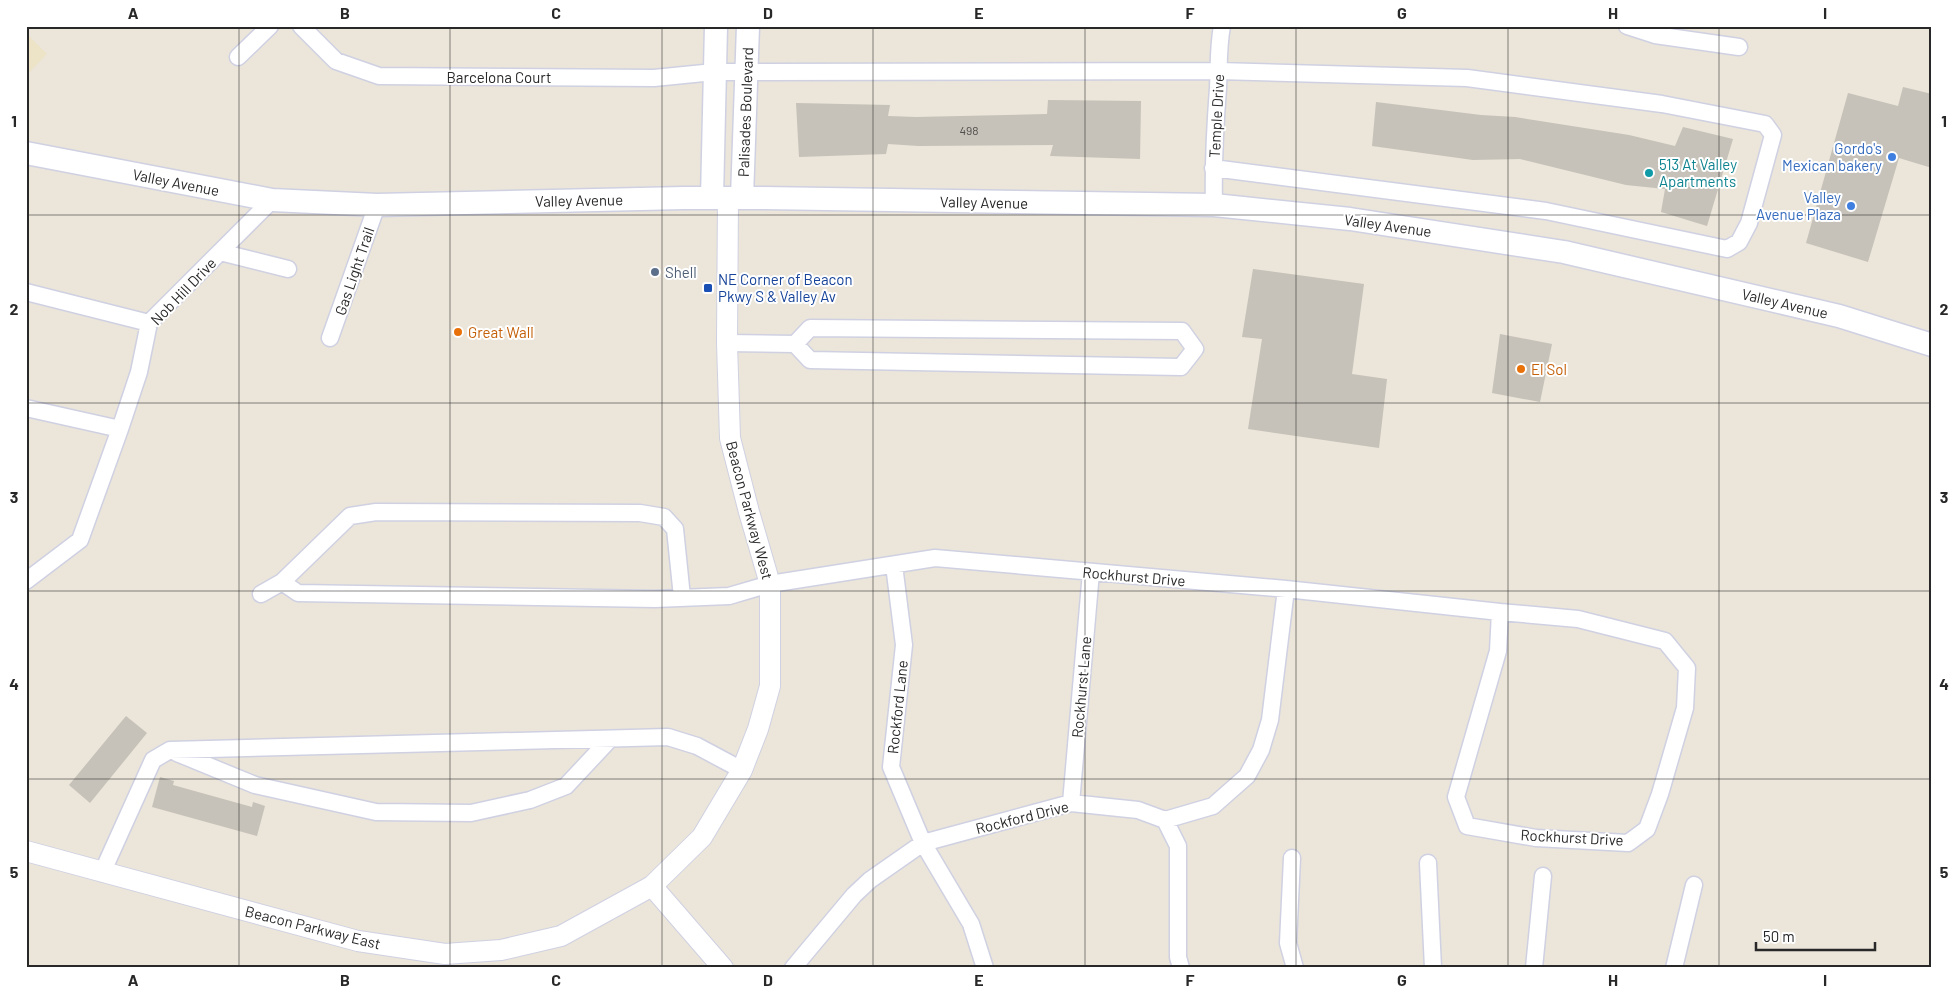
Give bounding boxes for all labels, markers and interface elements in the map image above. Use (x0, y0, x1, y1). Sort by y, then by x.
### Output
text: A (128, 3, 139, 22)
text: B (340, 3, 350, 22)
text: C (551, 3, 561, 22)
text: D (763, 3, 773, 22)
text: E (974, 3, 984, 22)
text: F (1186, 3, 1195, 22)
text: G (1397, 3, 1407, 22)
text: H (1608, 3, 1618, 22)
text: I (1823, 3, 1827, 22)
street label: Palisades Boulevard (734, 47, 756, 177)
street label: Barcelona Court (447, 68, 551, 86)
street label: Temple Drive (1205, 74, 1227, 158)
text: 1 (11, 111, 17, 130)
text: 1 (1941, 111, 1947, 130)
house number: 498 (959, 123, 979, 137)
place label: Gordo's Mexican bakery (1782, 139, 1882, 174)
marker: Gordo's Mexican bakery (1886, 151, 1898, 163)
place label: 513 At Valley Apartments (1659, 155, 1737, 190)
street label: Valley Avenue (131, 165, 221, 199)
marker: 513 At Valley Apartments (1643, 167, 1655, 179)
place label: Valley Avenue Plaza (1756, 188, 1841, 223)
street label: Valley Avenue (535, 190, 623, 210)
street label: Valley Avenue (940, 192, 1028, 212)
marker: Valley Avenue Plaza (1845, 200, 1857, 212)
street label: Valley Avenue (1343, 210, 1433, 240)
street label: Gas Light Trail (331, 225, 377, 317)
street label: Nob Hill Drive (146, 254, 220, 328)
place label: Shell (665, 263, 697, 281)
marker: Shell (649, 266, 661, 278)
place label: NE Corner of Beacon Pkwy S & Valley Av (718, 270, 853, 305)
marker: NE Corner of Beacon Pkwy S & Valley Av (702, 282, 714, 294)
street label: Valley Avenue (1740, 284, 1830, 322)
text: 2 (10, 299, 19, 318)
text: 2 (1940, 299, 1949, 318)
place label: Great Wall (468, 323, 534, 341)
marker: Great Wall (452, 326, 464, 338)
place label: El Sol (1531, 360, 1567, 378)
marker: El Sol (1515, 363, 1527, 375)
street label: Beacon Parkway West (723, 439, 777, 581)
text: 3 (10, 487, 18, 506)
text: 3 (1940, 487, 1948, 506)
street label: Rockhurst Drive (1082, 563, 1186, 589)
street label: Rockhurst Lane (1068, 635, 1094, 739)
street label: Rockford Lane (883, 659, 911, 755)
text: 4 (9, 674, 19, 693)
text: 4 (1939, 674, 1949, 693)
street label: Rockford Drive (974, 797, 1070, 837)
street label: Rockhurst Drive (1520, 825, 1624, 849)
text: 5 (10, 862, 19, 881)
text: 5 (1940, 862, 1949, 881)
street label: Beacon Parkway East (243, 901, 383, 953)
scale bar (1756, 919, 1874, 951)
text: 50 m (1763, 927, 1795, 945)
text: A (128, 970, 139, 989)
text: B (340, 970, 350, 989)
text: C (551, 970, 561, 989)
text: D (763, 970, 773, 989)
text: E (974, 970, 984, 989)
text: F (1186, 970, 1195, 989)
text: G (1397, 970, 1407, 989)
text: H (1608, 970, 1618, 989)
text: I (1823, 970, 1827, 989)

